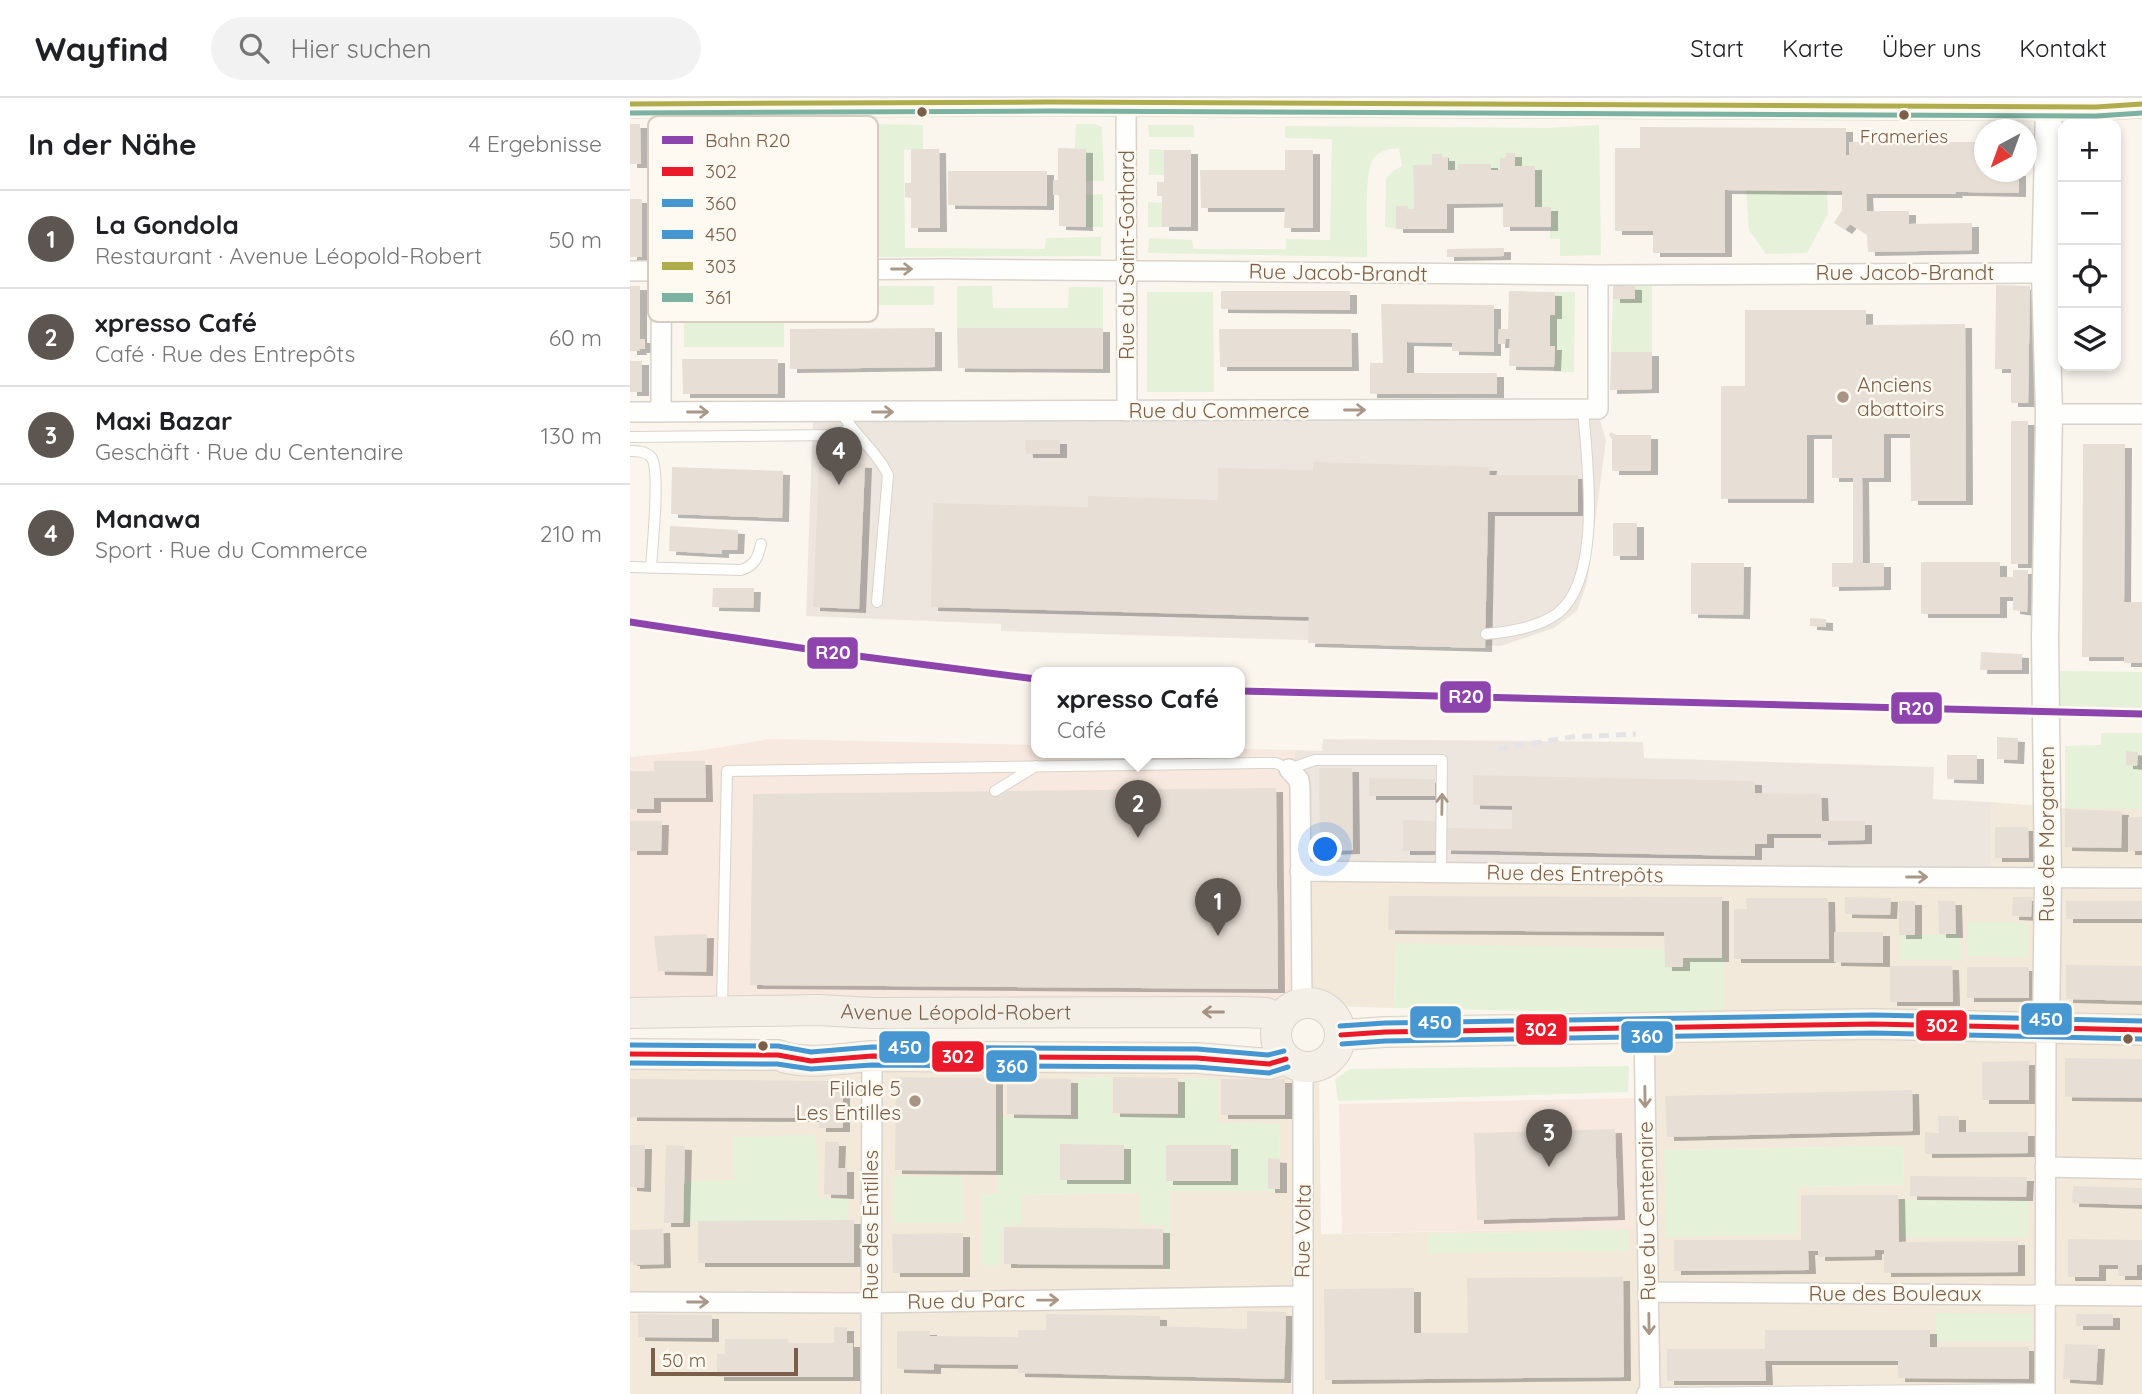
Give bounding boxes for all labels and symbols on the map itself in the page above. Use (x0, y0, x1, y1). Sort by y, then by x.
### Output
unlabelled marker (915, 105, 929, 119)
marker: Frameries (1897, 108, 1911, 122)
legend (648, 116, 878, 322)
north arrow (1974, 119, 2037, 182)
place label: Frameries (1860, 124, 1948, 148)
text: Bahn R20 (705, 128, 790, 152)
street label: Rue du Saint-Gothard (1113, 150, 1139, 360)
text: 302 (705, 159, 737, 183)
text: 360 (705, 191, 736, 215)
text: 450 (705, 222, 737, 246)
text: 303 (705, 254, 736, 278)
street label: Rue Jacob-Brandt (1248, 257, 1428, 287)
street label: Rue Jacob-Brandt (1816, 259, 1994, 285)
one-way arrow (890, 262, 913, 276)
text: 361 (705, 285, 732, 309)
place label: Anciens abattoirs (1857, 371, 1944, 421)
marker: Anciens abattoirs (1835, 389, 1851, 405)
street label: Rue du Commerce (1128, 397, 1310, 423)
one-way arrow (1343, 403, 1366, 417)
one-way arrow (686, 405, 709, 419)
one-way arrow (871, 405, 894, 419)
pin: 4 (816, 427, 862, 485)
line badge: R20 (806, 636, 859, 670)
text: R20 (815, 640, 851, 664)
line badge: R20 (1439, 680, 1492, 714)
text: R20 (1448, 684, 1484, 708)
line badge: R20 (1890, 691, 1943, 725)
text: R20 (1898, 696, 1934, 720)
street label: Rue de Morgarten (2033, 746, 2059, 922)
pin: 2 (1115, 780, 1161, 838)
one-way arrow (1435, 793, 1448, 816)
your location (1308, 832, 1342, 866)
street label: Rue des Entrepôts (1486, 858, 1664, 888)
one-way arrow (1905, 870, 1928, 884)
pin: 1 (1195, 878, 1241, 936)
street label: Avenue Léopold-Robert (840, 997, 1071, 1025)
line badge: 450 (2020, 1002, 2073, 1036)
one-way arrow (1201, 1005, 1224, 1019)
line badge: 450 (1409, 1005, 1462, 1039)
text: 450 (2029, 1007, 2063, 1031)
line badge: 302 (1915, 1009, 1968, 1042)
text: 450 (1418, 1010, 1452, 1034)
line badge: 302 (1515, 1013, 1568, 1046)
text: 302 (1926, 1013, 1958, 1037)
text: 302 (1525, 1017, 1557, 1041)
line badge: 360 (1620, 1020, 1674, 1054)
text: 360 (1631, 1024, 1663, 1048)
line badge: 450 (878, 1030, 931, 1064)
unlabelled marker (2121, 1032, 2135, 1046)
text: 450 (888, 1035, 922, 1059)
unlabelled marker (756, 1039, 770, 1053)
line badge: 302 (931, 1040, 985, 1073)
text: 302 (942, 1044, 974, 1068)
line badge: 360 (985, 1049, 1038, 1083)
text: 360 (996, 1054, 1028, 1078)
place label: Filiale 5 Les Entilles (796, 1075, 901, 1125)
one-way arrow (1639, 1085, 1652, 1108)
marker: Filiale 5 Les Entilles (907, 1093, 923, 1109)
pin: 3 (1526, 1109, 1572, 1167)
street label: Rue du Centenaire (1631, 1121, 1661, 1301)
street label: Rue des Entilles (857, 1150, 883, 1300)
street label: Rue Volta (1288, 1184, 1316, 1278)
street label: Rue des Bouleaux (1808, 1280, 1982, 1306)
street label: Rue du Parc (907, 1286, 1025, 1314)
one-way arrow (1036, 1293, 1059, 1307)
one-way arrow (686, 1295, 709, 1309)
one-way arrow (1642, 1313, 1656, 1336)
scale bar (651, 1345, 798, 1377)

